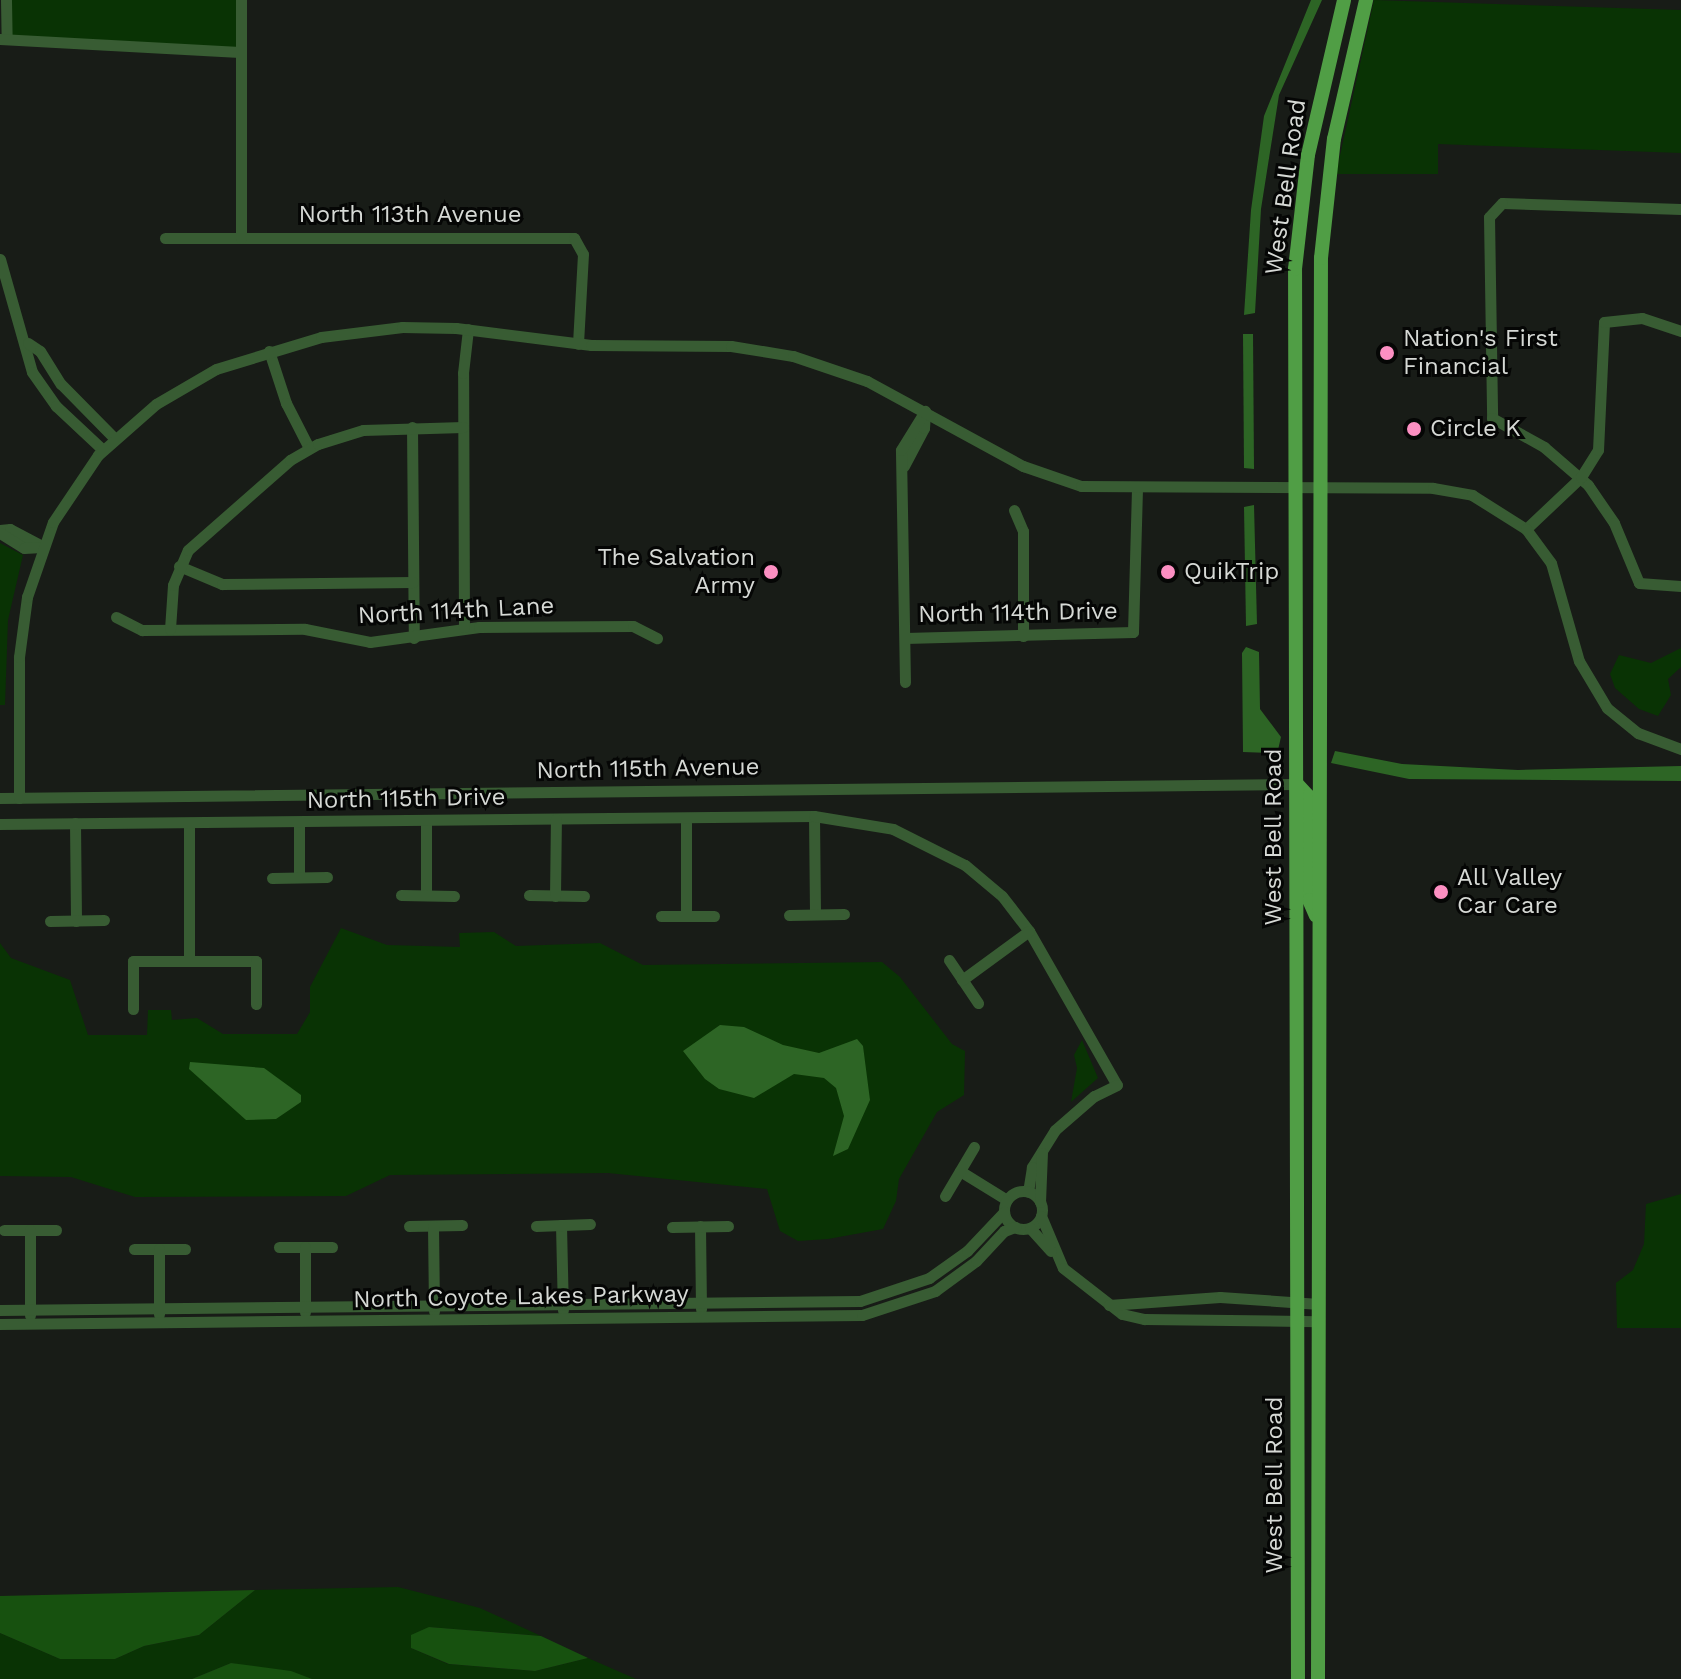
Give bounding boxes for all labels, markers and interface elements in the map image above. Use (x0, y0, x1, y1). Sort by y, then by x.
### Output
street label: West Bell Road (1259, 97, 1313, 277)
street label: North 113th Avenue (298, 201, 522, 229)
place label: Nation's First Financial (1403, 325, 1558, 381)
marker: Nation's First Financial (1378, 344, 1396, 362)
place label: Circle K (1430, 415, 1521, 443)
marker: Circle K (1405, 420, 1423, 438)
place label: The Salvation Army (598, 544, 755, 600)
place label: QuikTrip (1184, 558, 1279, 586)
marker: The Salvation Army (762, 563, 780, 581)
marker: QuikTrip (1159, 563, 1177, 581)
street label: North 114th Lane (357, 591, 555, 631)
street label: North 114th Drive (918, 597, 1118, 629)
street label: West Bell Road (1260, 748, 1288, 926)
street label: North 115th Avenue (535, 753, 761, 785)
street label: North 115th Drive (306, 783, 506, 815)
place label: All Valley Car Care (1457, 864, 1564, 920)
marker: All Valley Car Care (1432, 883, 1450, 901)
street label: North Coyote Lakes Parkway (353, 1280, 689, 1314)
street label: West Bell Road (1261, 1396, 1289, 1574)

